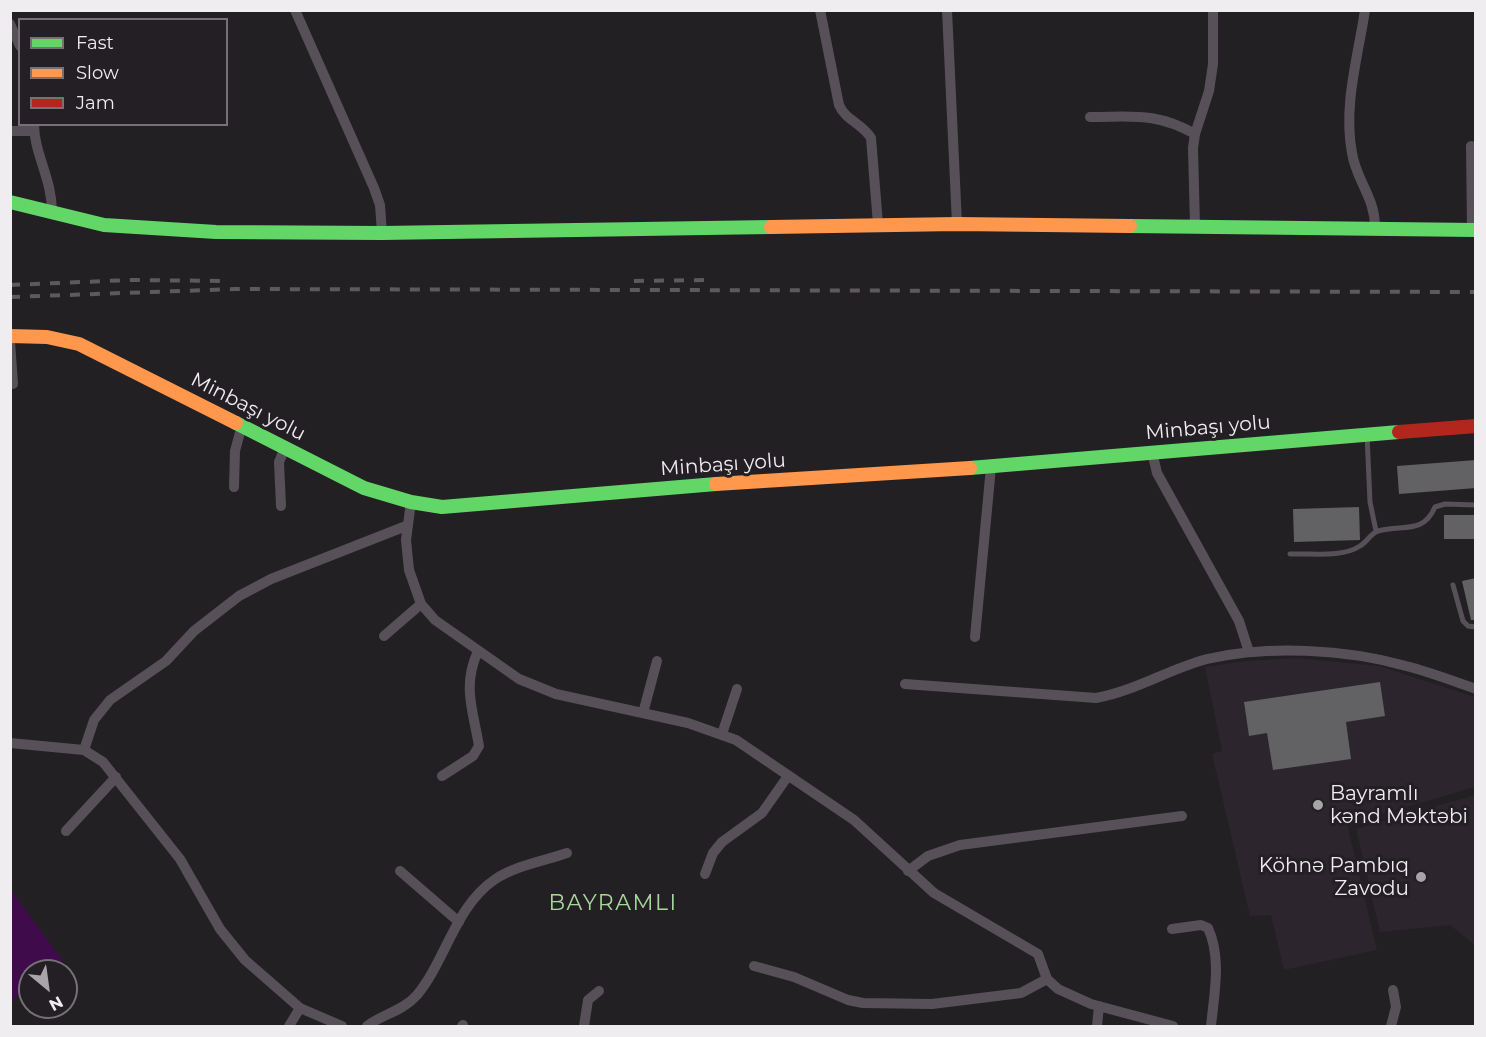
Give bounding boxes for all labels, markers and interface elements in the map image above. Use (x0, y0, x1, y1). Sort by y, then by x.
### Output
legend (18, 18, 228, 126)
text: Fast (76, 32, 114, 54)
text: Slow (76, 62, 119, 84)
text: Jam (76, 92, 115, 114)
street label: Minbaşı yolu (187, 368, 309, 446)
street label: Minbaşı yolu (1144, 411, 1272, 445)
street label: Minbaşı yolu (660, 449, 786, 481)
place label: Bayramlı kənd Məktəbi (1330, 782, 1468, 829)
marker: Bayramlı kənd Məktəbi (1311, 798, 1325, 812)
place label: Köhnə Pambıq Zavodu (1259, 854, 1409, 901)
marker: Köhnə Pambıq Zavodu (1414, 870, 1428, 884)
district label: BAYRAMLI (548, 891, 678, 917)
north arrow (18, 959, 78, 1019)
text: N (46, 992, 66, 1015)

